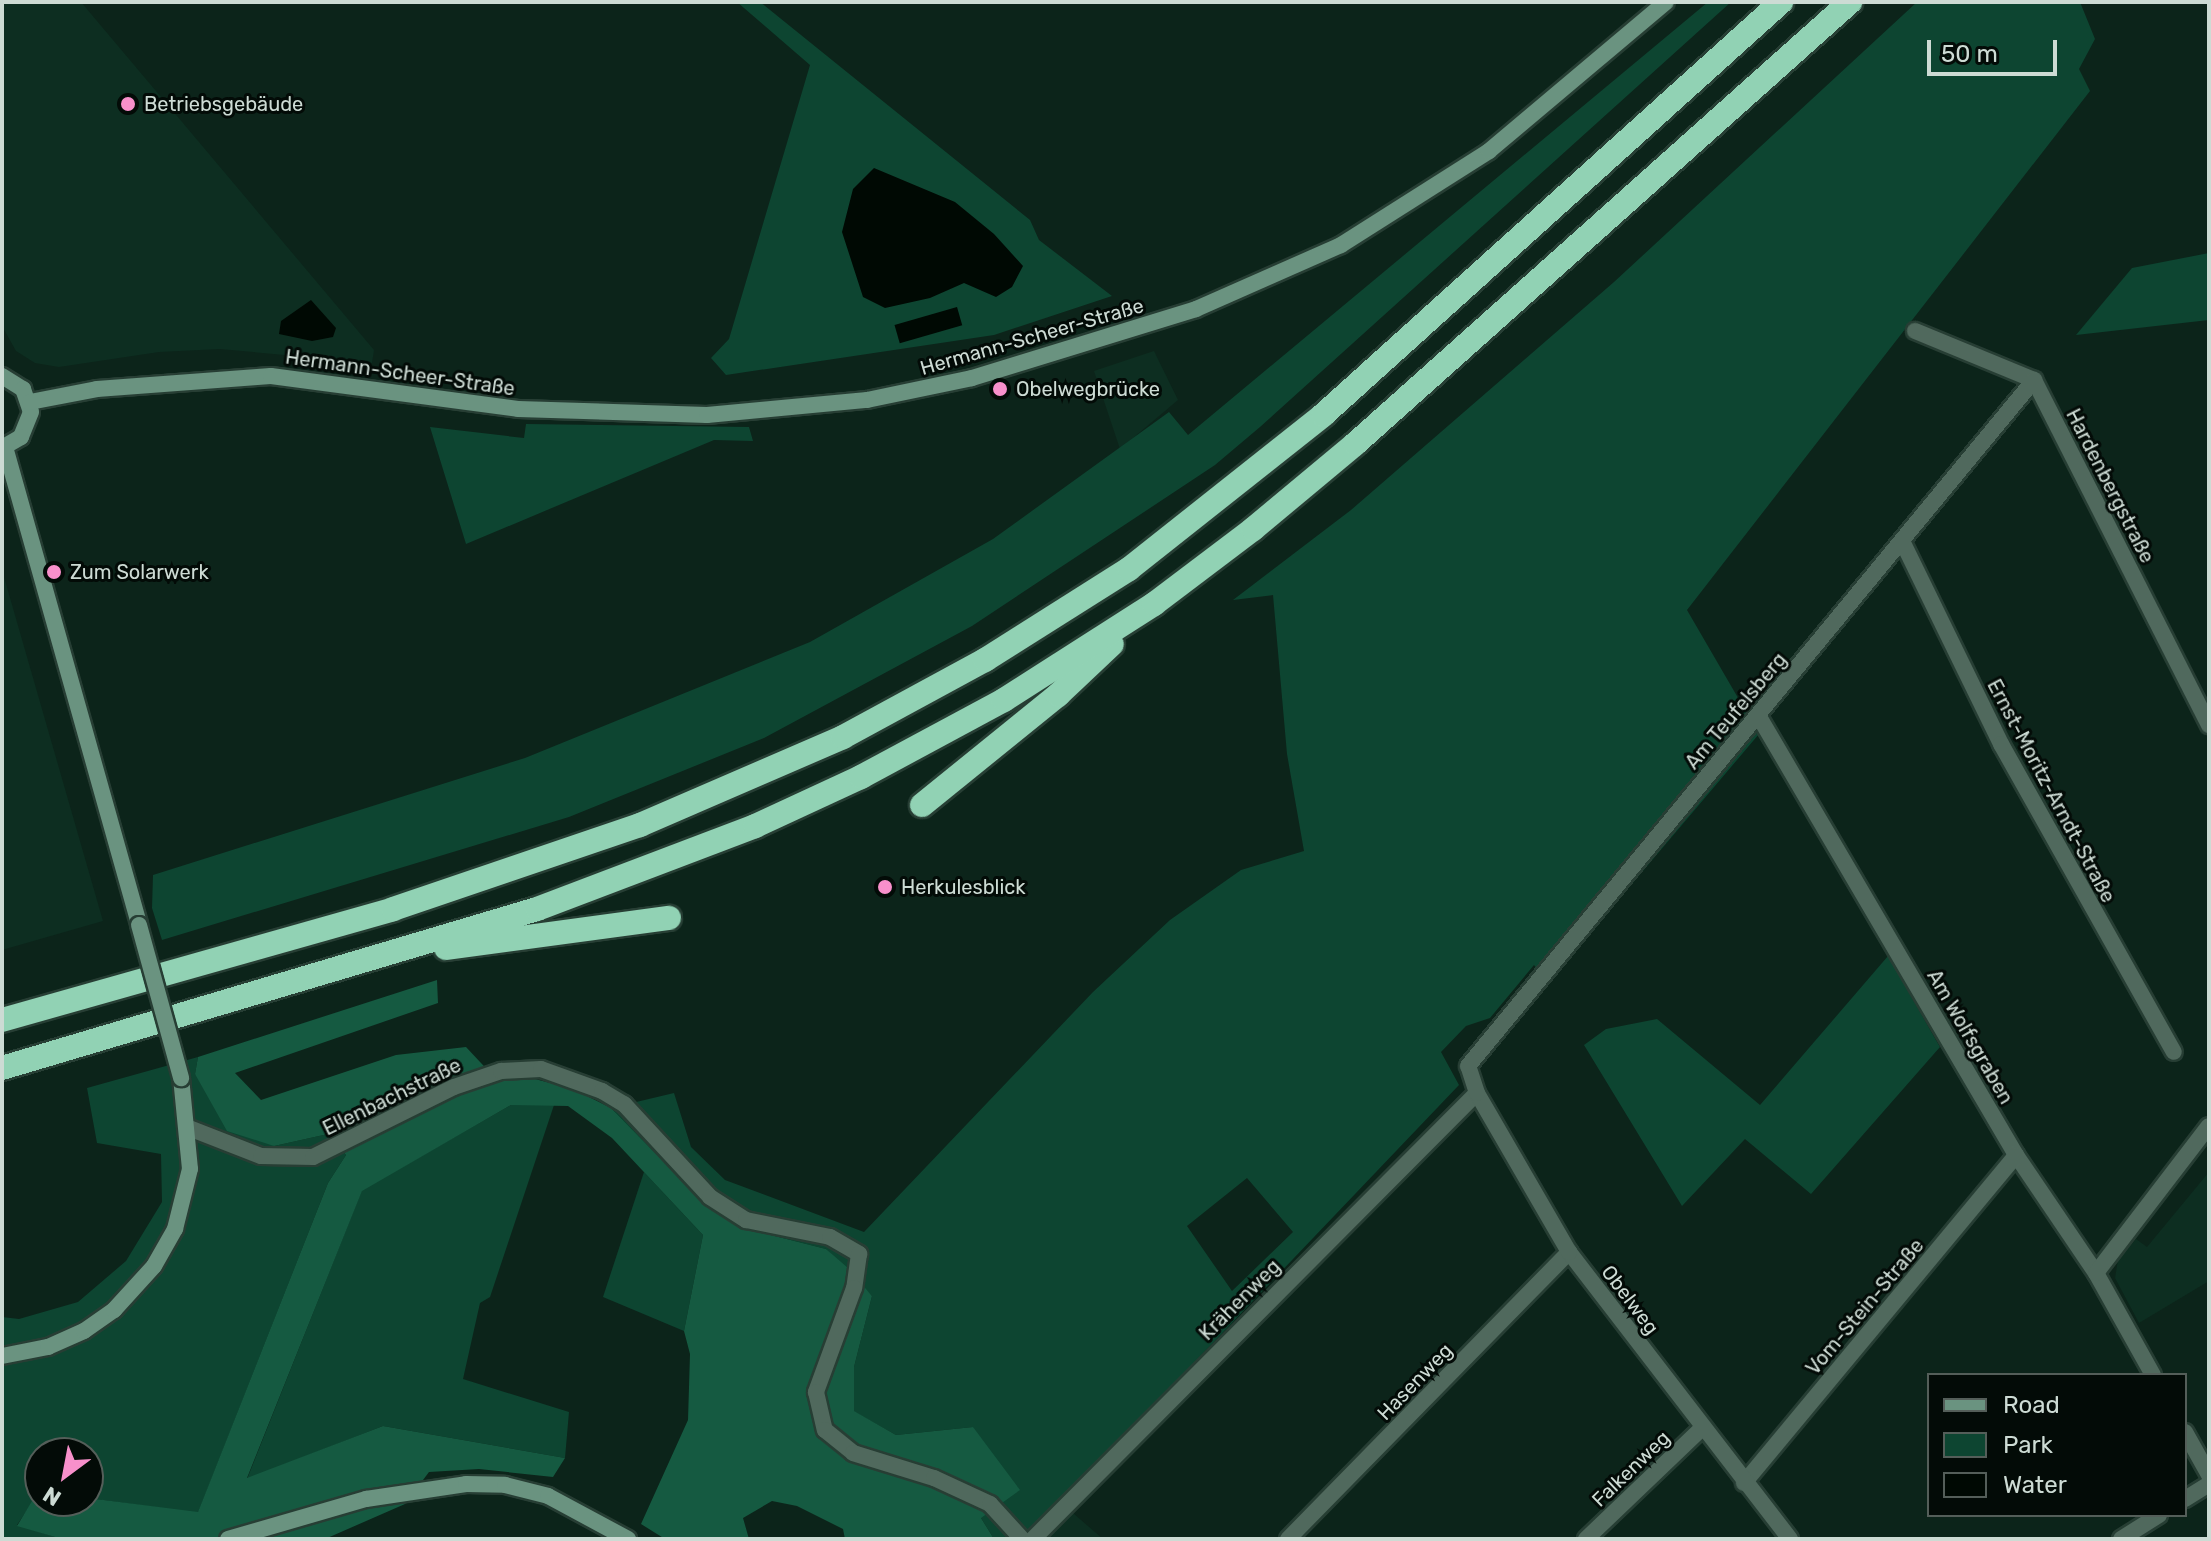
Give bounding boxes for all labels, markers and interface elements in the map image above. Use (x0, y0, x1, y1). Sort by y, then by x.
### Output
scale bar (1931, 24, 2061, 74)
text: 50 m (1941, 40, 1998, 68)
place label: Betriebsgebäude (144, 92, 303, 116)
marker: Betriebsgebäude (119, 95, 137, 113)
street label: Hermann-Scheer-Straße (917, 294, 1147, 380)
street label: Hermann-Scheer-Straße (284, 345, 516, 401)
place label: Obelwegbrücke (1016, 377, 1160, 401)
marker: Obelwegbrücke (991, 380, 1009, 398)
street label: Hardenbergstraße (2061, 405, 2159, 567)
place label: Zum Solarwerk (70, 560, 209, 584)
marker: Zum Solarwerk (45, 563, 63, 581)
street label: Am Teufelsberg (1680, 648, 1792, 774)
street label: Ernst-Moritz-Arndt-Straße (1982, 675, 2120, 907)
place label: Herkulesblick (901, 875, 1026, 899)
marker: Herkulesblick (876, 878, 894, 896)
street label: Am Wolfsgraben (1922, 965, 2018, 1109)
street label: Ellenbachstraße (319, 1053, 465, 1141)
street label: Vom-Stein-Straße (1801, 1234, 1929, 1380)
street label: Krähenweg (1194, 1254, 1286, 1346)
street label: Obelweg (1596, 1261, 1664, 1339)
street label: Hasenweg (1372, 1339, 1458, 1425)
legend (1927, 1373, 2187, 1517)
text: Road (2003, 1391, 2060, 1419)
street label: Falkenweg (1587, 1426, 1675, 1512)
text: Park (2003, 1431, 2053, 1459)
north arrow (24, 1437, 104, 1517)
text: Water (2003, 1471, 2067, 1499)
text: N (38, 1480, 66, 1512)

